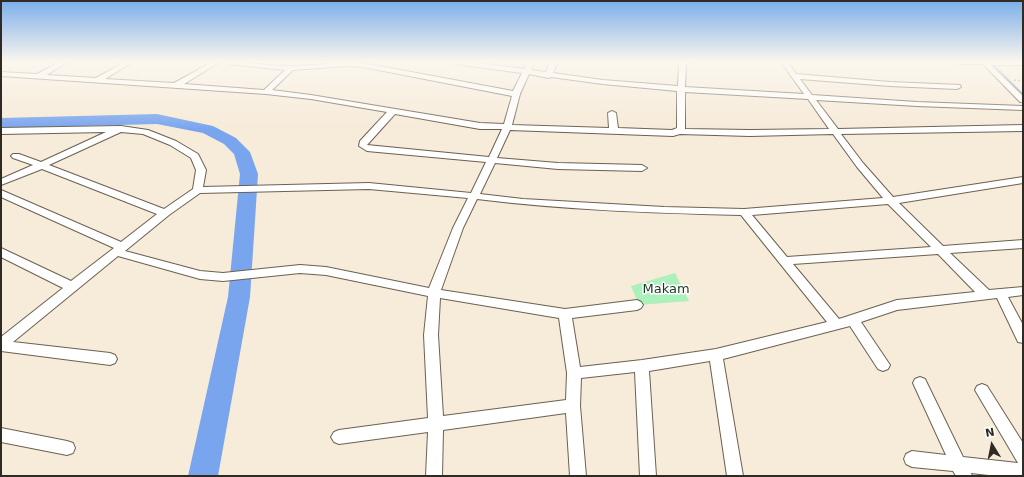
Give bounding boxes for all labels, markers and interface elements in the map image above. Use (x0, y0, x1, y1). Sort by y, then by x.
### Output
park label: Makam (642, 282, 690, 298)
north arrow (972, 425, 1012, 465)
text: N (984, 425, 995, 440)

